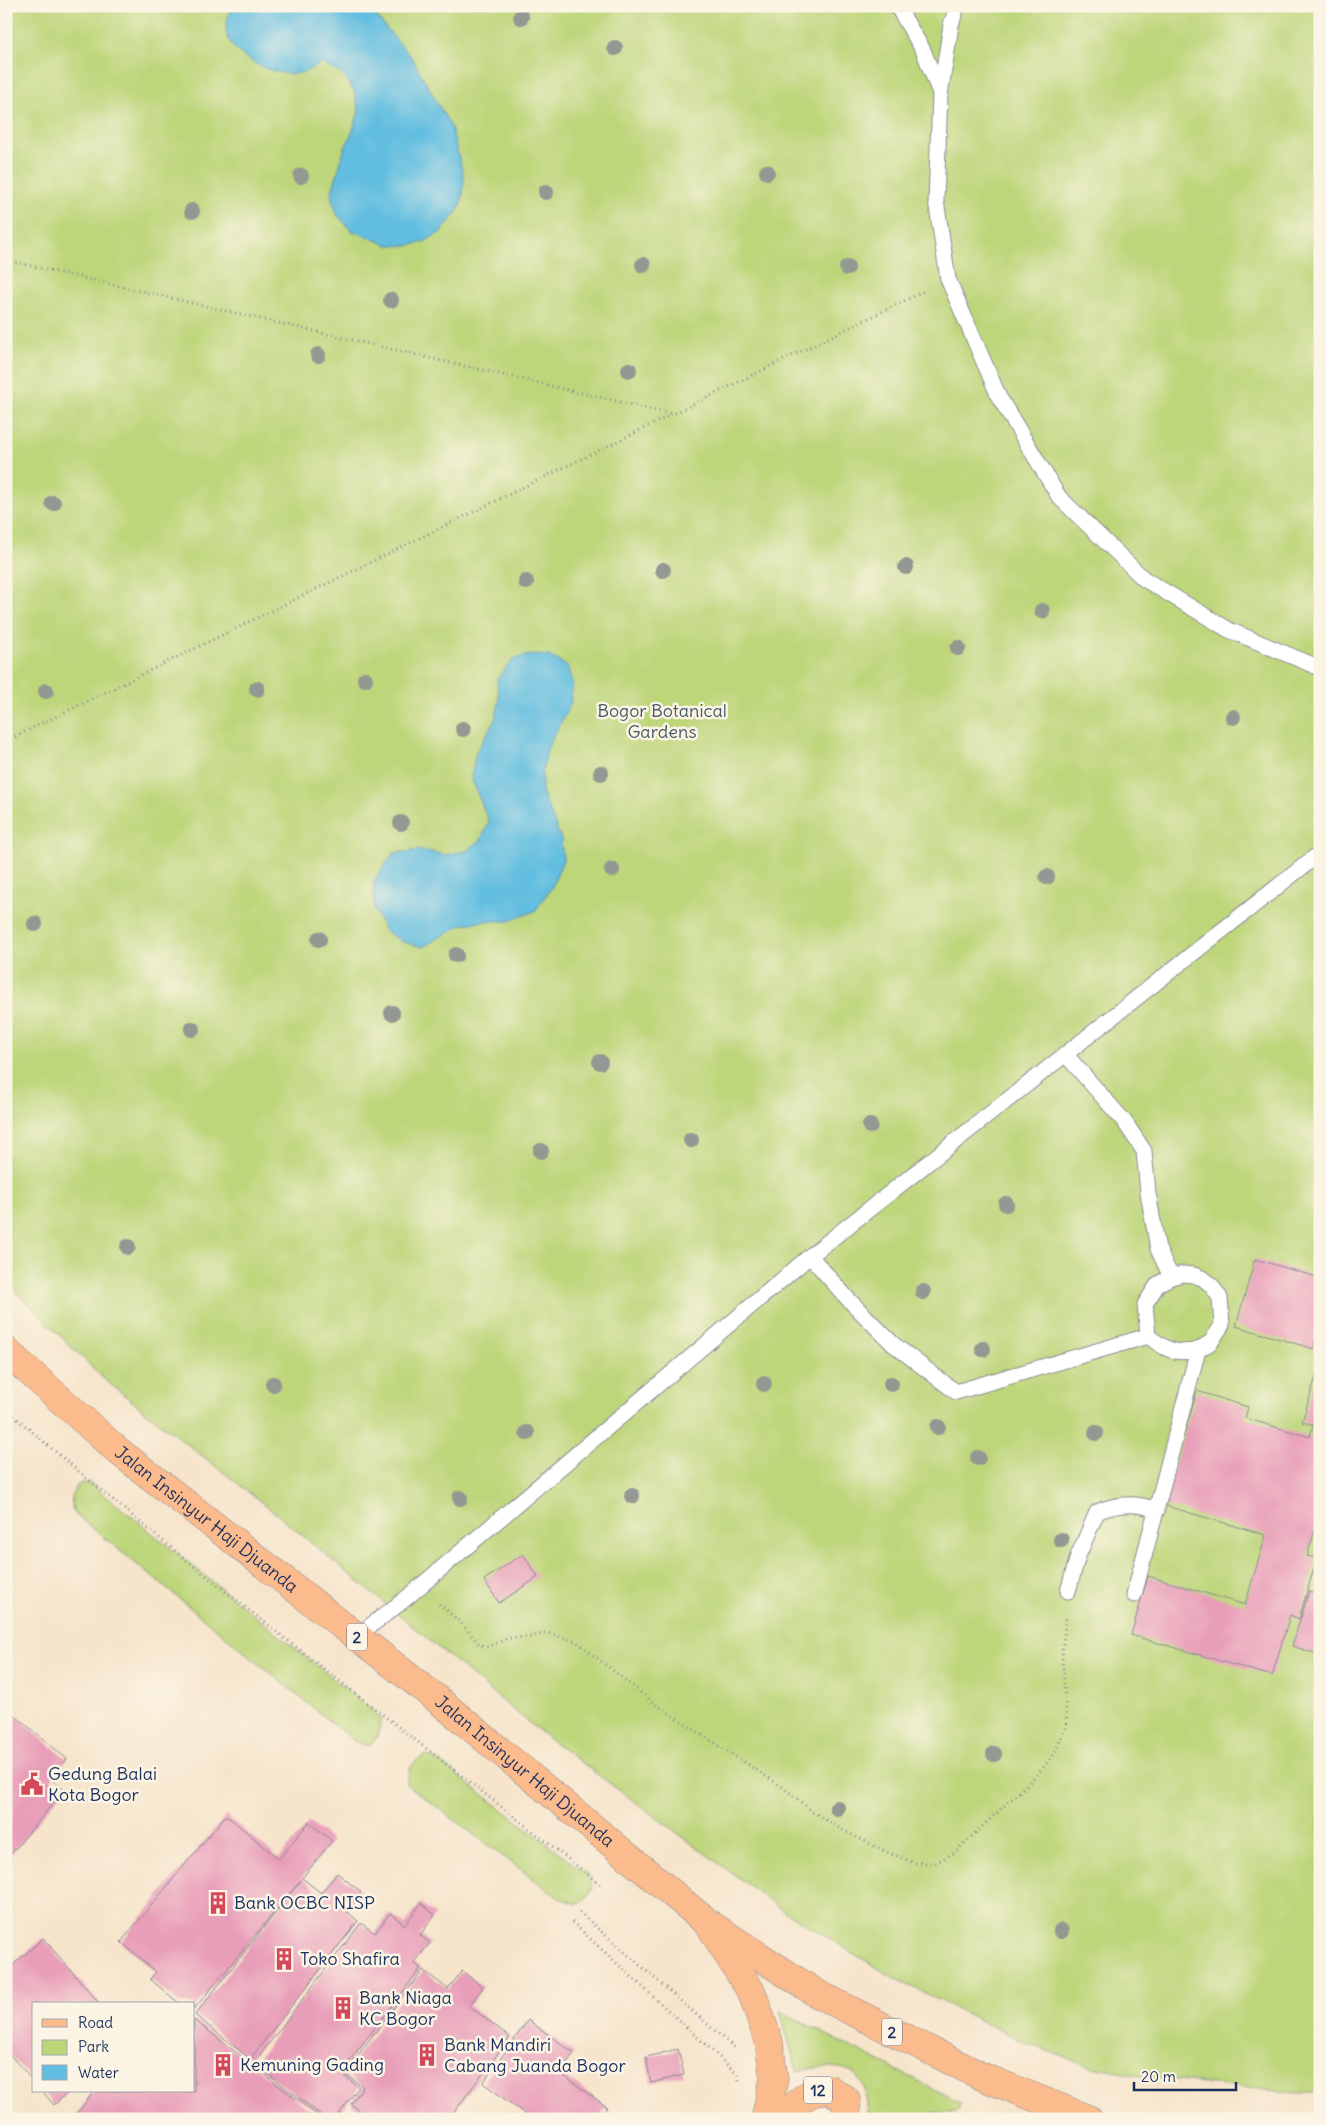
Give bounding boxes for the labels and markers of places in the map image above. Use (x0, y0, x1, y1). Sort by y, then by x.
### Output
place label: Gedung Balai Kota Bogor (48, 1762, 157, 1806)
public building icon: Gedung Balai Kota Bogor (19, 1771, 45, 1797)
building icon: Bank OCBC NISP (205, 1890, 231, 1916)
place label: Bank OCBC NISP (234, 1891, 375, 1914)
building icon: Toko Shafira (271, 1946, 297, 1972)
place label: Toko Shafira (300, 1947, 400, 1970)
place label: Bank Niaga KC Bogor (359, 1986, 452, 2030)
building icon: Bank Niaga KC Bogor (330, 1995, 356, 2021)
place label: Bank Mandiri Cabang Juanda Bogor (444, 2033, 626, 2077)
building icon: Bank Mandiri Cabang Juanda Bogor (414, 2042, 440, 2068)
building icon: Kemuning Gading (210, 2052, 236, 2078)
place label: Kemuning Gading (240, 2053, 384, 2076)

